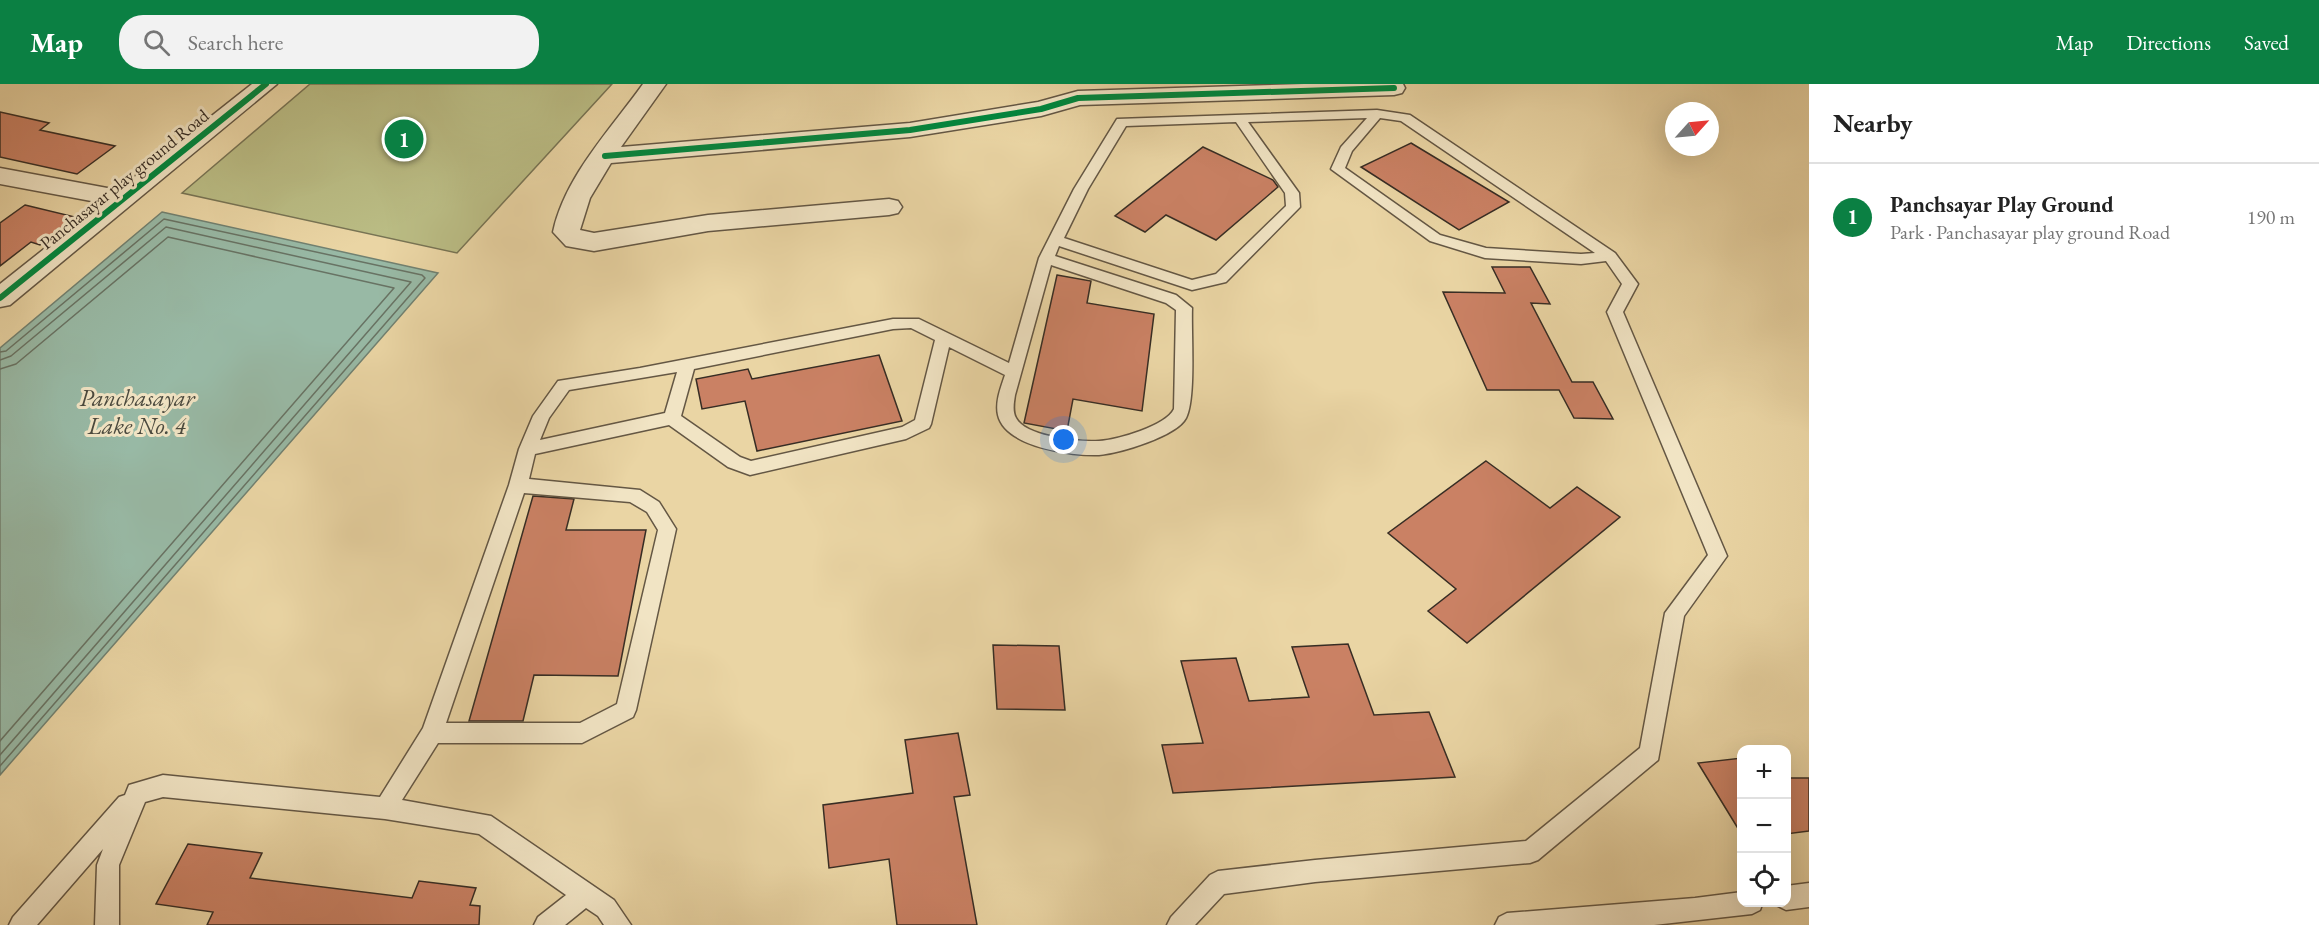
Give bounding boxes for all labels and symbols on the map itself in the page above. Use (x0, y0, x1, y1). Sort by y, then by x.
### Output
north arrow (1665, 102, 1719, 156)
street label: Panchasayar play ground Road (35, 103, 214, 254)
pin: 1 (384, 116, 424, 162)
water label: Panchasayar Lake No. 4 (79, 382, 196, 441)
your location (1049, 425, 1078, 454)

